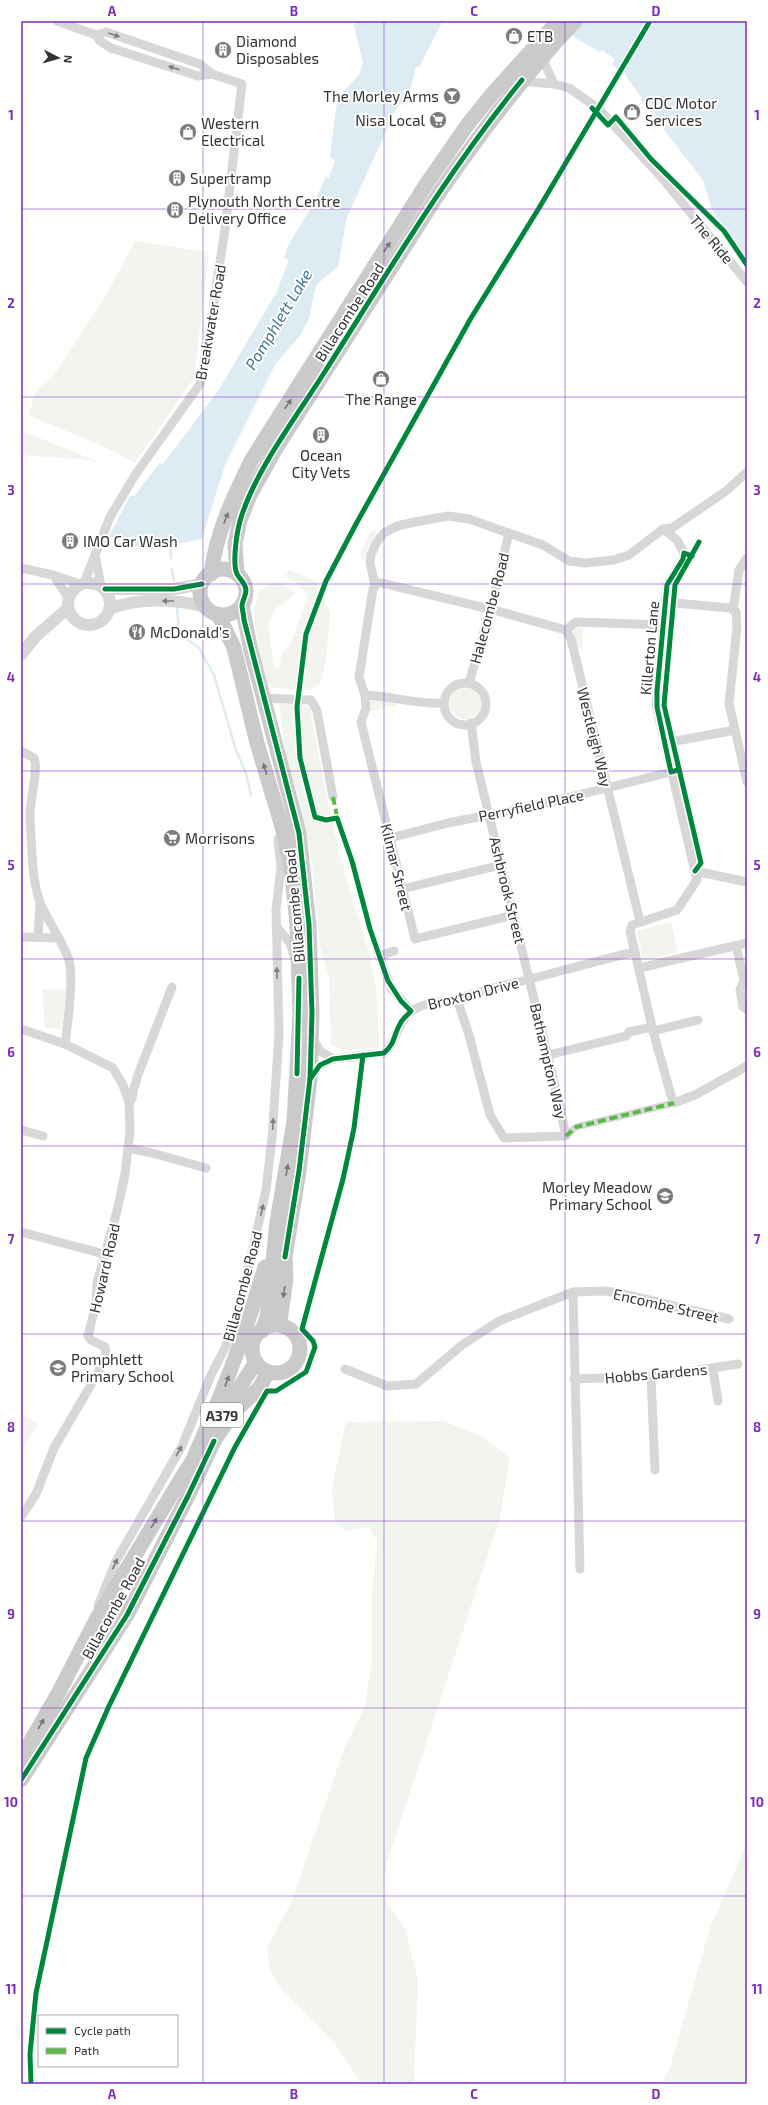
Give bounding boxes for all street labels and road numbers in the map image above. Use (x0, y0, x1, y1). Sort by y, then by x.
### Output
street label: The Ride (686, 211, 738, 267)
street label: Billacombe Road (311, 259, 387, 365)
street label: Breakwater Road (191, 263, 229, 381)
street label: Halecombe Road (466, 551, 512, 665)
street label: Killerton Lane (636, 600, 662, 696)
street label: Westleigh Way (574, 685, 616, 789)
street label: Perryfield Place (477, 785, 585, 825)
street label: Kilmar Street (377, 822, 417, 913)
street label: Ashbrook Street (486, 835, 530, 946)
street label: Billacombe Road (280, 849, 308, 963)
street label: Broxton Drive (426, 973, 520, 1013)
street label: Bathampton Way (527, 1001, 571, 1121)
street label: Howard Road (85, 1221, 123, 1315)
street label: Billacombe Road (219, 1229, 265, 1343)
street label: Encombe Street (612, 1284, 721, 1326)
street label: Hobbs Gardens (604, 1360, 708, 1386)
road number: A379 (201, 1403, 243, 1427)
street label: Billacombe Road (78, 1554, 148, 1662)

